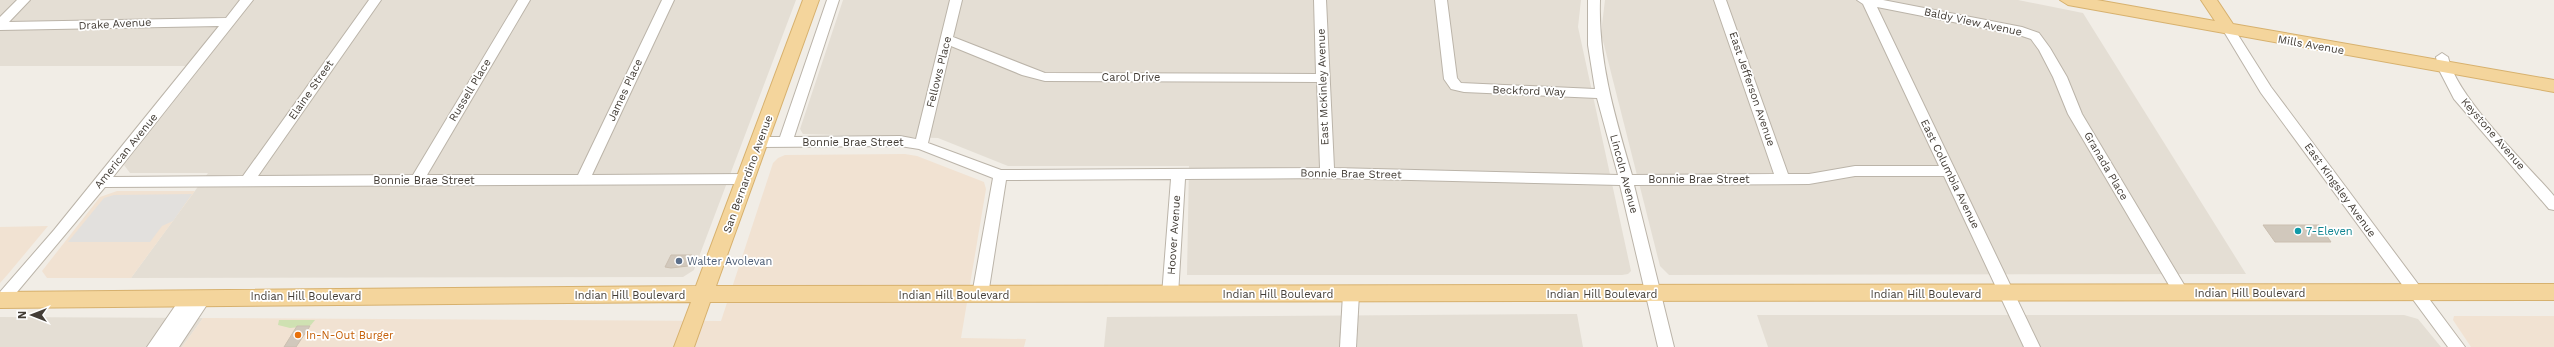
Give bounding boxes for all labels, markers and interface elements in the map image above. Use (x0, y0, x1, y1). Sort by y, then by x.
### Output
street label: Baldy View Avenue (1923, 5, 2023, 39)
street label: Drake Avenue (78, 16, 152, 32)
street label: East McKinley Avenue (1314, 28, 1332, 146)
street label: East Jefferson Avenue (1726, 30, 1778, 148)
street label: Mills Avenue (2277, 33, 2345, 57)
street label: Fellows Place (924, 35, 954, 109)
street label: Russell Place (446, 56, 494, 124)
street label: Elaine Street (286, 57, 336, 122)
street label: James Place (605, 57, 645, 123)
street label: Carol Drive (1102, 71, 1160, 84)
street label: Beckford Way (1492, 83, 1566, 99)
street label: Keystone Avenue (2458, 95, 2528, 173)
street label: American Avenue (92, 111, 160, 191)
street label: San Bernardino Avenue (721, 113, 775, 235)
street label: East Columbia Avenue (1918, 117, 1982, 231)
street label: Granada Place (2081, 129, 2131, 203)
street label: Lincoln Avenue (1607, 133, 1641, 215)
street label: Bonnie Brae Street (802, 136, 904, 149)
street label: East Kingsley Avenue (2302, 140, 2378, 240)
street label: Bonnie Brae Street (1300, 167, 1402, 181)
street label: Bonnie Brae Street (1648, 173, 1750, 186)
street label: Bonnie Brae Street (373, 174, 475, 187)
street label: Hoover Avenue (1165, 195, 1183, 275)
place label: 7-Eleven (2306, 225, 2353, 238)
marker: 7-Eleven (2293, 226, 2303, 236)
place label: Walter Avolevan (687, 255, 772, 268)
marker: Walter Avolevan (674, 256, 684, 266)
street label: Indian Hill Boulevard (2195, 287, 2305, 300)
street label: Indian Hill Boulevard (1223, 288, 1333, 301)
street label: Indian Hill Boulevard (1547, 288, 1657, 301)
street label: Indian Hill Boulevard (1871, 288, 1981, 301)
street label: Indian Hill Boulevard (575, 289, 685, 302)
street label: Indian Hill Boulevard (899, 289, 1009, 302)
street label: Indian Hill Boulevard (251, 290, 361, 303)
north arrow (12, 295, 52, 335)
text: N (16, 311, 29, 319)
place label: In-N-Out Burger (306, 329, 394, 342)
marker: In-N-Out Burger (293, 330, 303, 340)

